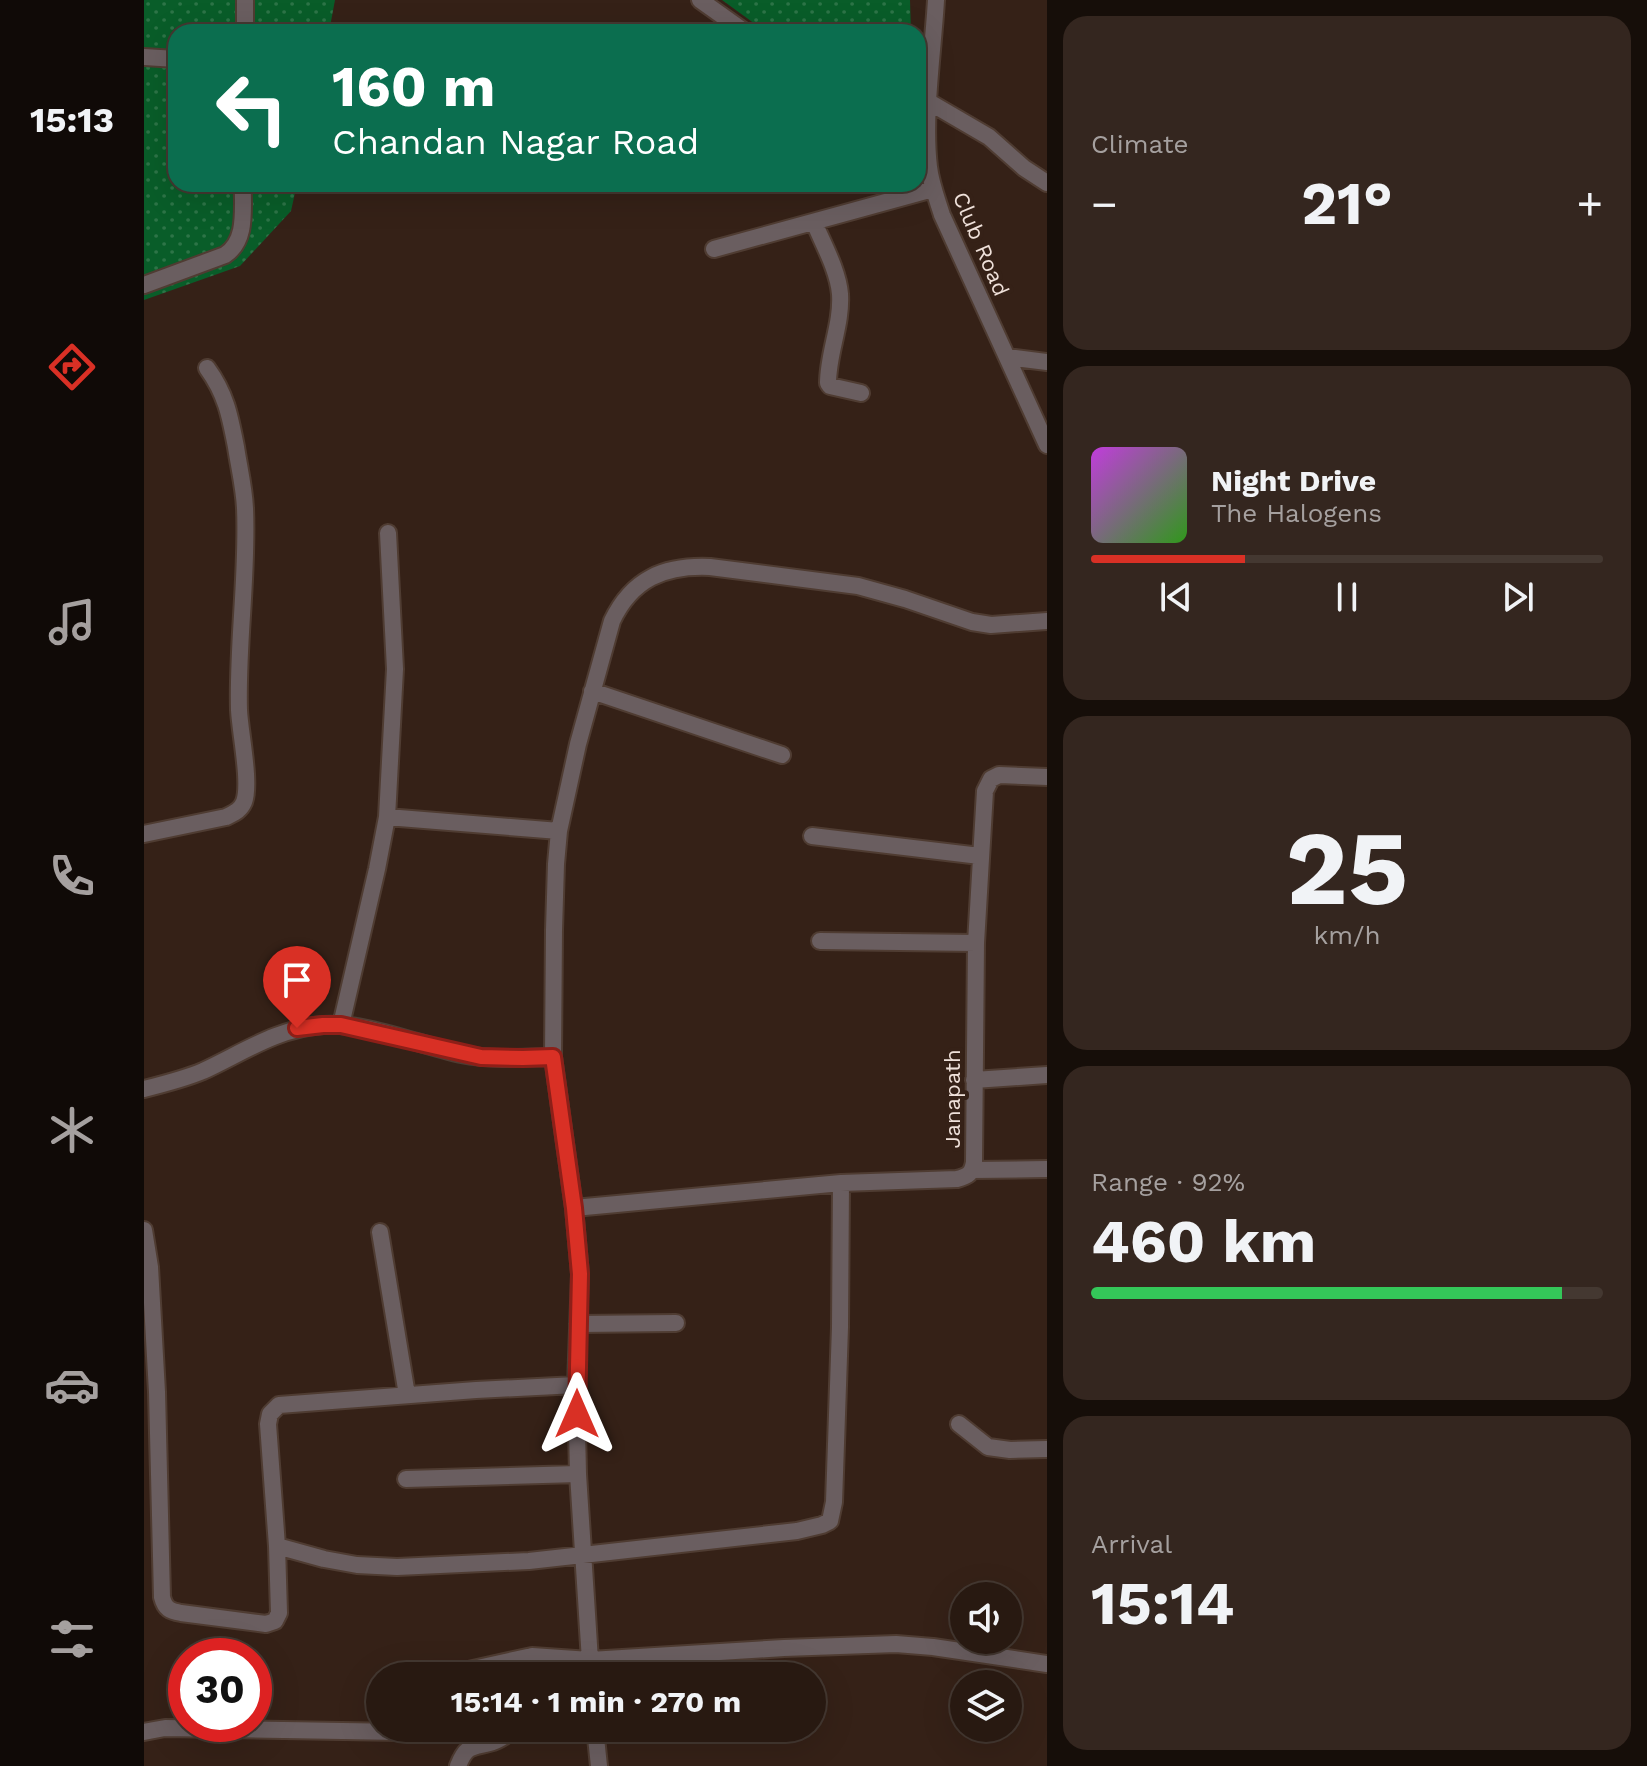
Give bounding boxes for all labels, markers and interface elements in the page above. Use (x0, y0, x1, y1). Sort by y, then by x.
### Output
text: 160 m (332, 54, 495, 120)
icon: left (200, 56, 304, 160)
text: 15:13 (30, 99, 114, 141)
text: Chandan Nagar Road (332, 121, 699, 163)
text: Climate (1091, 129, 1189, 159)
text: 21° (1301, 168, 1393, 239)
text: − (1091, 178, 1118, 230)
text: + (1576, 178, 1603, 230)
street label: Club Road (948, 188, 1014, 300)
icon: directions (44, 339, 100, 395)
text: Night Drive (1211, 463, 1376, 498)
text: The Halogens (1211, 498, 1382, 528)
icon: previous (1154, 575, 1198, 619)
icon: pause (1325, 575, 1369, 619)
icon: next (1496, 575, 1540, 619)
icon: music (44, 594, 100, 650)
text: 25 (1286, 807, 1408, 929)
icon: phone (44, 848, 100, 904)
text: km/h (1314, 920, 1380, 950)
pin (263, 946, 331, 1028)
icon: arrive (275, 958, 319, 1002)
street label: Janapath (940, 1049, 965, 1149)
icon: climate (44, 1102, 100, 1158)
text: Range · 92% (1091, 1167, 1245, 1197)
text: 460 km (1091, 1206, 1316, 1277)
icon: car (44, 1357, 100, 1413)
position arrow (535, 1372, 619, 1456)
text: Arrival (1091, 1529, 1172, 1559)
text: 15:14 (1091, 1568, 1235, 1639)
map controls (950, 1582, 1022, 1742)
button: sound (950, 1582, 1022, 1654)
icon: filters (44, 1611, 100, 1667)
speed limit sign: 30 (168, 1638, 272, 1742)
button: layers (950, 1670, 1022, 1742)
text: 15:14 · 1 min · 270 m (451, 1684, 741, 1719)

